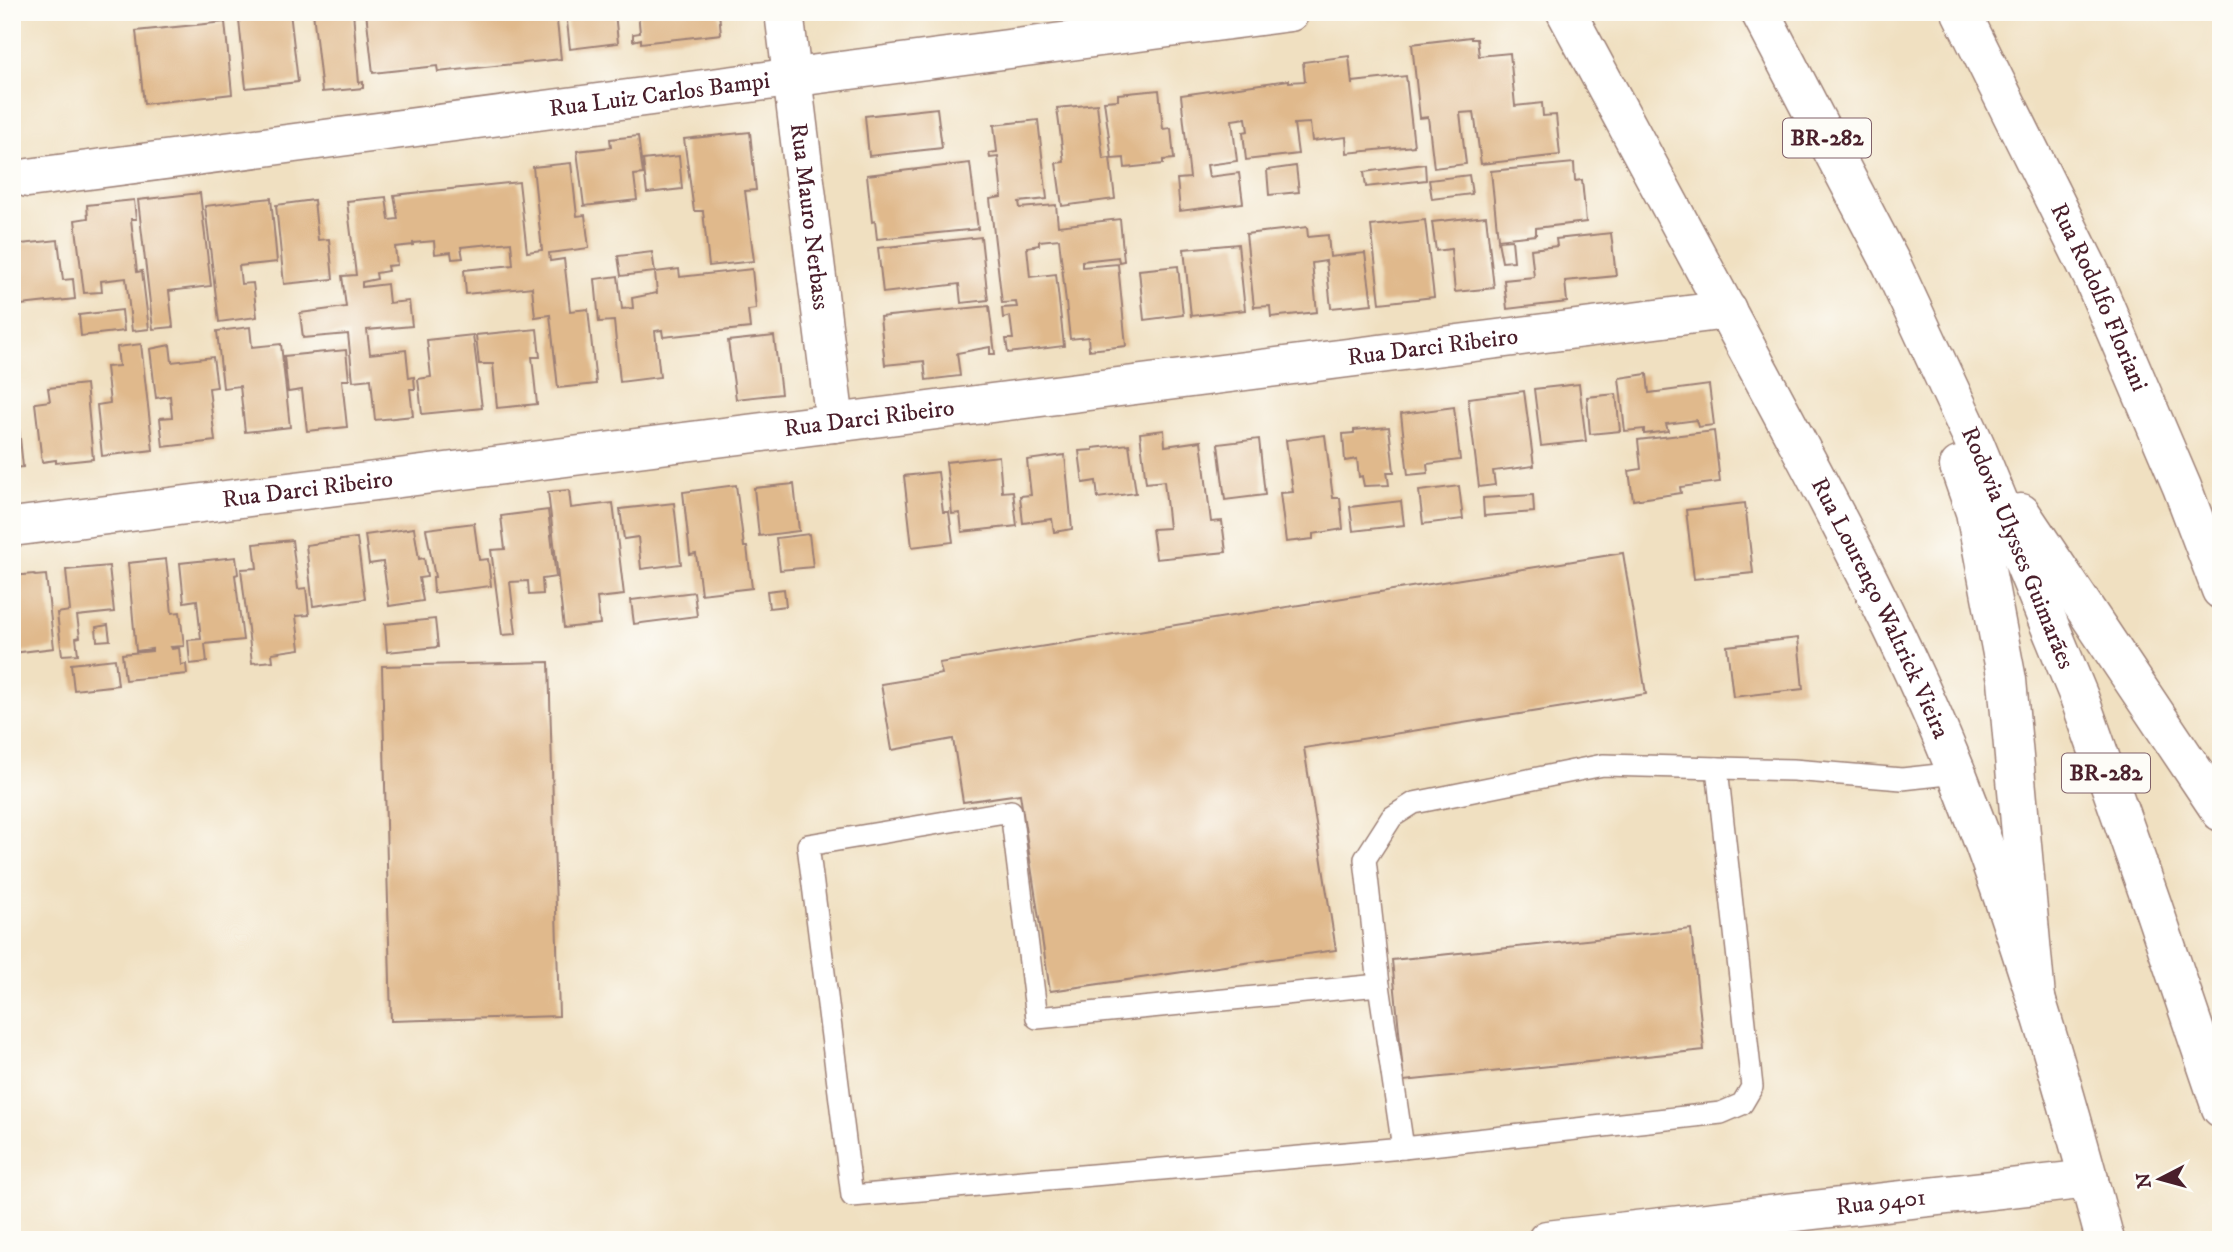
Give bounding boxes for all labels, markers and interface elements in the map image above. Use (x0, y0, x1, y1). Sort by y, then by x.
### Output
street label: Rua Luiz Carlos Bampi (547, 66, 772, 124)
road number: BR-282 (1783, 119, 1871, 158)
street label: Rua Mauro Nerbass (783, 121, 836, 312)
street label: Rua Rodolfo Floriani (2043, 198, 2154, 396)
street label: Rua Darci Ribeiro (1346, 322, 1520, 373)
street label: Rua Darci Ribeiro (782, 393, 956, 444)
street label: Rodovia Ulysses Guimarães (1954, 422, 2081, 673)
street label: Rua Darci Ribeiro (221, 464, 395, 515)
street label: Rua Lourenço Waltrick Vieira (1804, 473, 1956, 744)
road number: BR-282 (2062, 754, 2150, 792)
north arrow (2124, 1144, 2194, 1214)
text: N (2132, 1171, 2157, 1190)
street label: Rua 9401 (1834, 1182, 1927, 1222)

